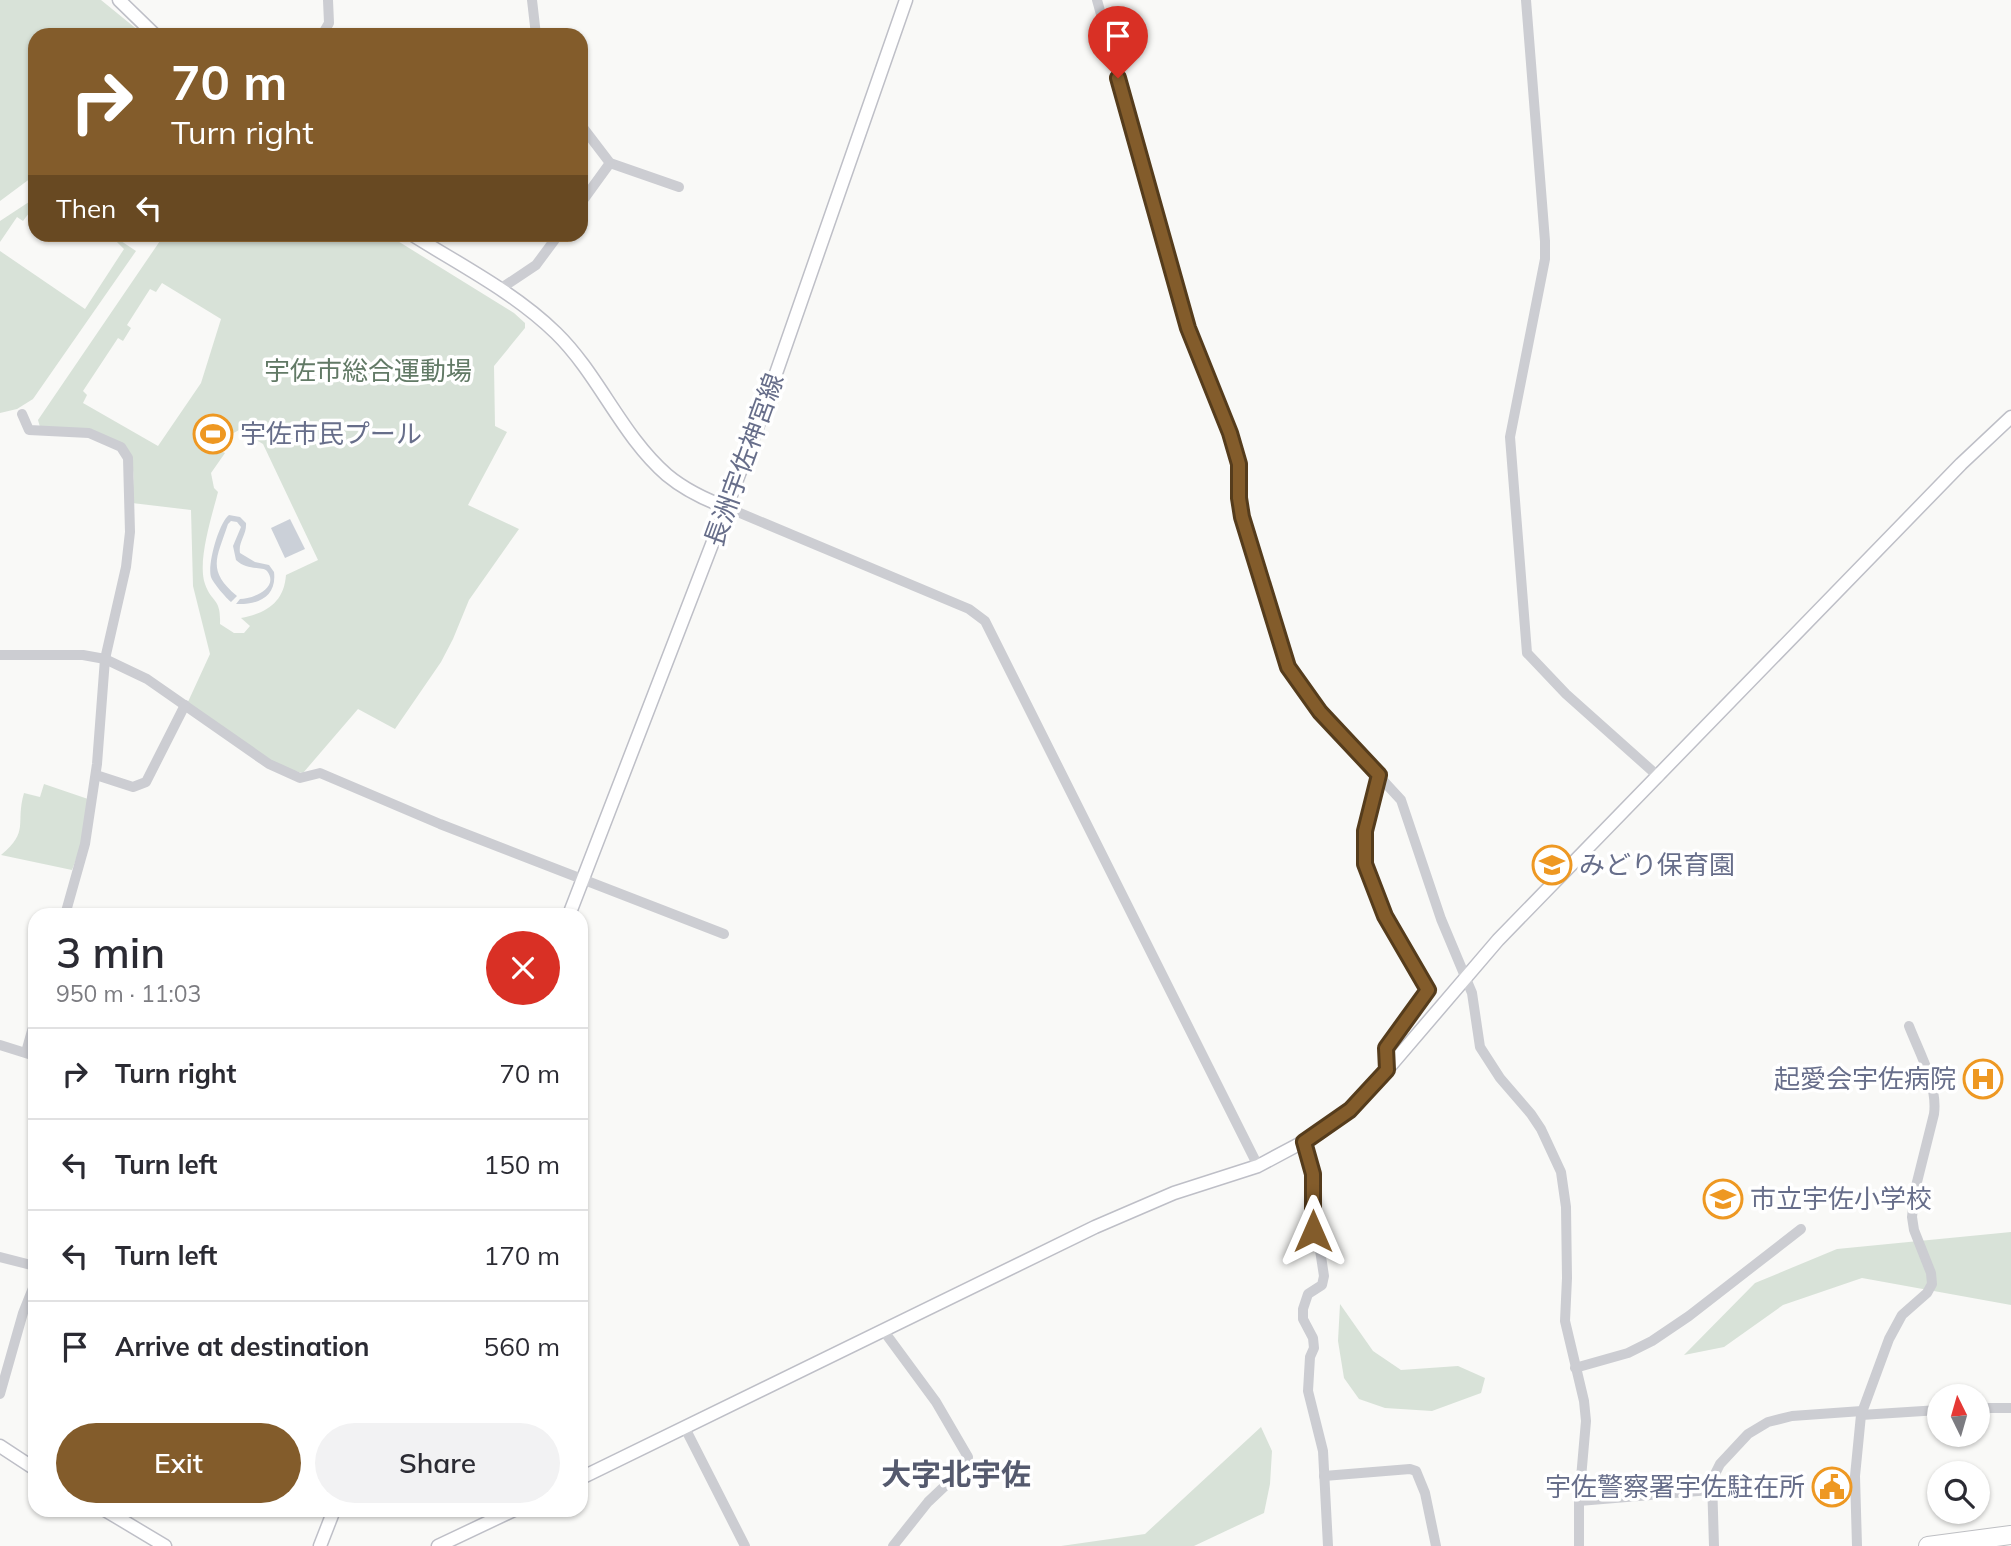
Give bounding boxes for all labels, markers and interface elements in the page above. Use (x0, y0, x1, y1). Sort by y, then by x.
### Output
pin (1088, 6, 1148, 78)
icon: arrive (1099, 17, 1137, 55)
text: 70 m (171, 51, 287, 112)
icon: right (56, 56, 147, 147)
text: Turn right (171, 112, 314, 152)
icon: left (130, 189, 168, 227)
text: Then (56, 192, 116, 225)
park label: 宇佐市総合運動場 (264, 354, 472, 387)
street label: 長洲宇佐神宮線 (697, 369, 790, 551)
sports icon: 宇佐市民プール (192, 413, 234, 455)
place label: 宇佐市民プール (240, 417, 422, 450)
school or university icon: みどり保育園 (1531, 844, 1573, 886)
place label: みどり保育園 (1579, 848, 1735, 881)
text: 3 min (56, 926, 165, 979)
button: close (486, 931, 560, 1005)
text: 950 m · 11:03 (56, 979, 201, 1008)
icon: right (56, 1055, 94, 1093)
text: Turn right (115, 1057, 236, 1090)
text: 70 m (499, 1057, 560, 1090)
hospital icon: 起愛会宇佐病院 (1962, 1058, 2004, 1100)
place label: 起愛会宇佐病院 (1774, 1062, 1956, 1095)
icon: left (56, 1146, 94, 1184)
text: Turn left (115, 1148, 217, 1181)
text: 150 m (484, 1148, 560, 1181)
school or university icon: 市立宇佐小学校 (1702, 1178, 1744, 1220)
place label: 市立宇佐小学校 (1750, 1182, 1932, 1215)
position arrow (1276, 1194, 1350, 1268)
icon: left (56, 1237, 94, 1275)
text: Turn left (115, 1239, 217, 1272)
text: 170 m (484, 1239, 560, 1272)
icon: arrive (56, 1328, 94, 1366)
text: Arrive at destination (115, 1330, 370, 1363)
text: 560 m (484, 1330, 560, 1363)
north arrow (1927, 1384, 1990, 1447)
map controls (1927, 1384, 1990, 1524)
button: Exit (56, 1423, 301, 1503)
button: Share (315, 1423, 560, 1503)
district label: 大字北宇佐 (881, 1455, 1031, 1493)
button: search (1927, 1461, 1990, 1524)
public building icon: 宇佐警察署宇佐駐在所 (1811, 1466, 1853, 1508)
place label: 宇佐警察署宇佐駐在所 (1545, 1470, 1805, 1503)

